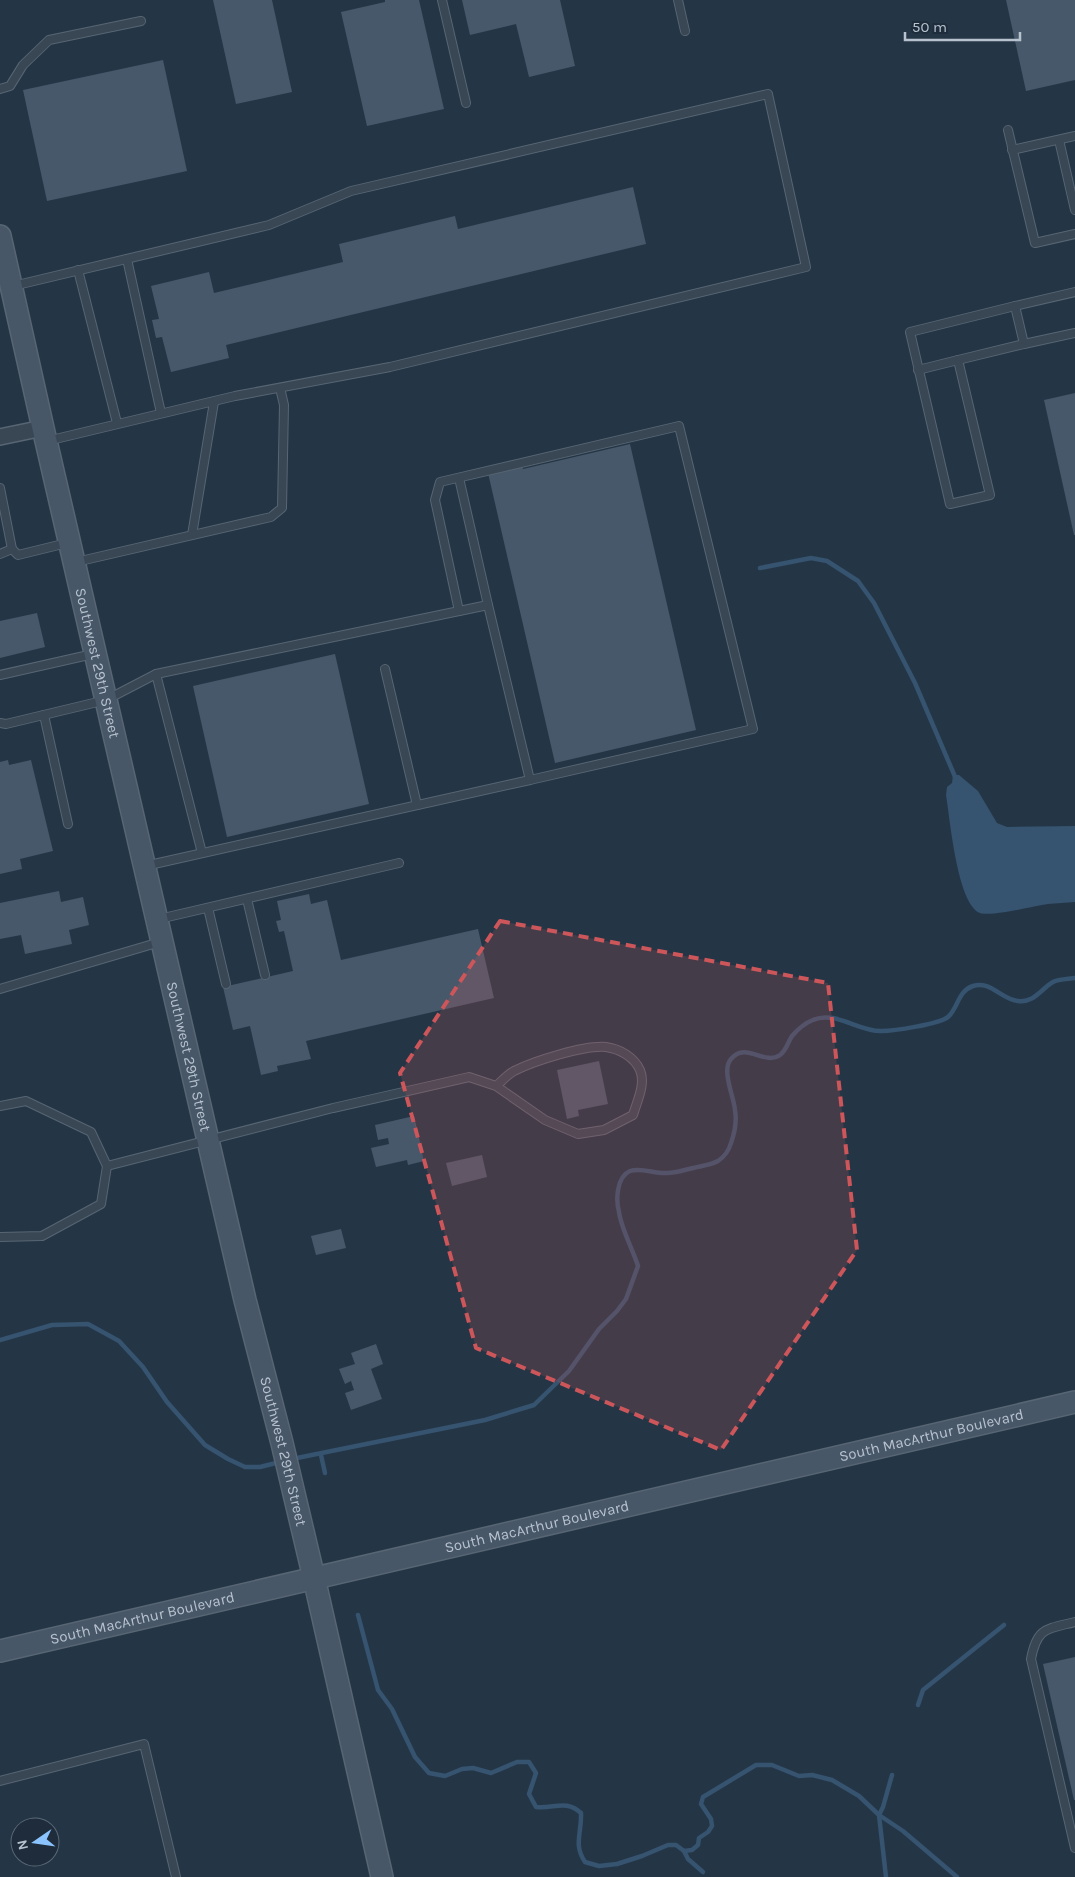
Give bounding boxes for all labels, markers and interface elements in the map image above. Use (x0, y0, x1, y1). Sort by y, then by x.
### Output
scale bar (905, 10, 1020, 42)
text: 50 m (912, 18, 947, 36)
street label: Southwest 29th Street (71, 586, 124, 740)
street label: Southwest 29th Street (163, 980, 215, 1134)
street label: Southwest 29th Street (256, 1375, 311, 1528)
street label: South MacArthur Boulevard (837, 1405, 1025, 1465)
street label: South MacArthur Boulevard (443, 1497, 631, 1557)
street label: South MacArthur Boulevard (48, 1588, 236, 1648)
north arrow (10, 1817, 60, 1867)
text: N (13, 1838, 32, 1852)

